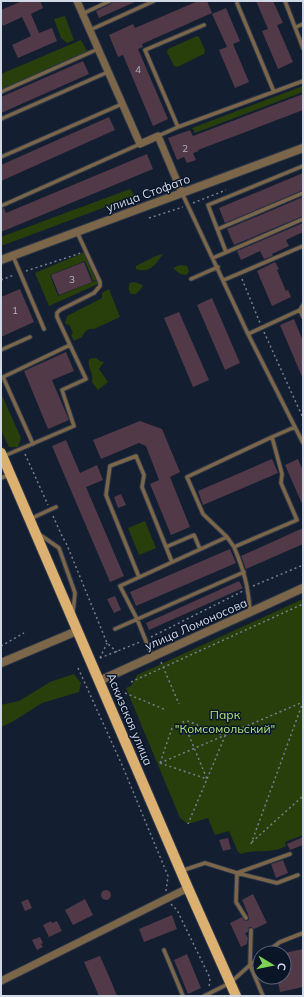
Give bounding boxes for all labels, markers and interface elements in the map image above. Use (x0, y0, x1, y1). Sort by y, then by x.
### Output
house number: 4 (135, 63, 141, 76)
house number: 2 (182, 142, 188, 155)
street label: улица Стофато (104, 171, 192, 215)
house number: 3 (69, 273, 75, 286)
house number: 1 (12, 304, 18, 317)
street label: улица Ломоносова (142, 595, 250, 653)
street label: Аскизская улица (104, 670, 156, 768)
park label: Парк "Комсомольский" (175, 707, 275, 736)
north arrow (252, 945, 292, 985)
text: С (274, 962, 289, 972)

